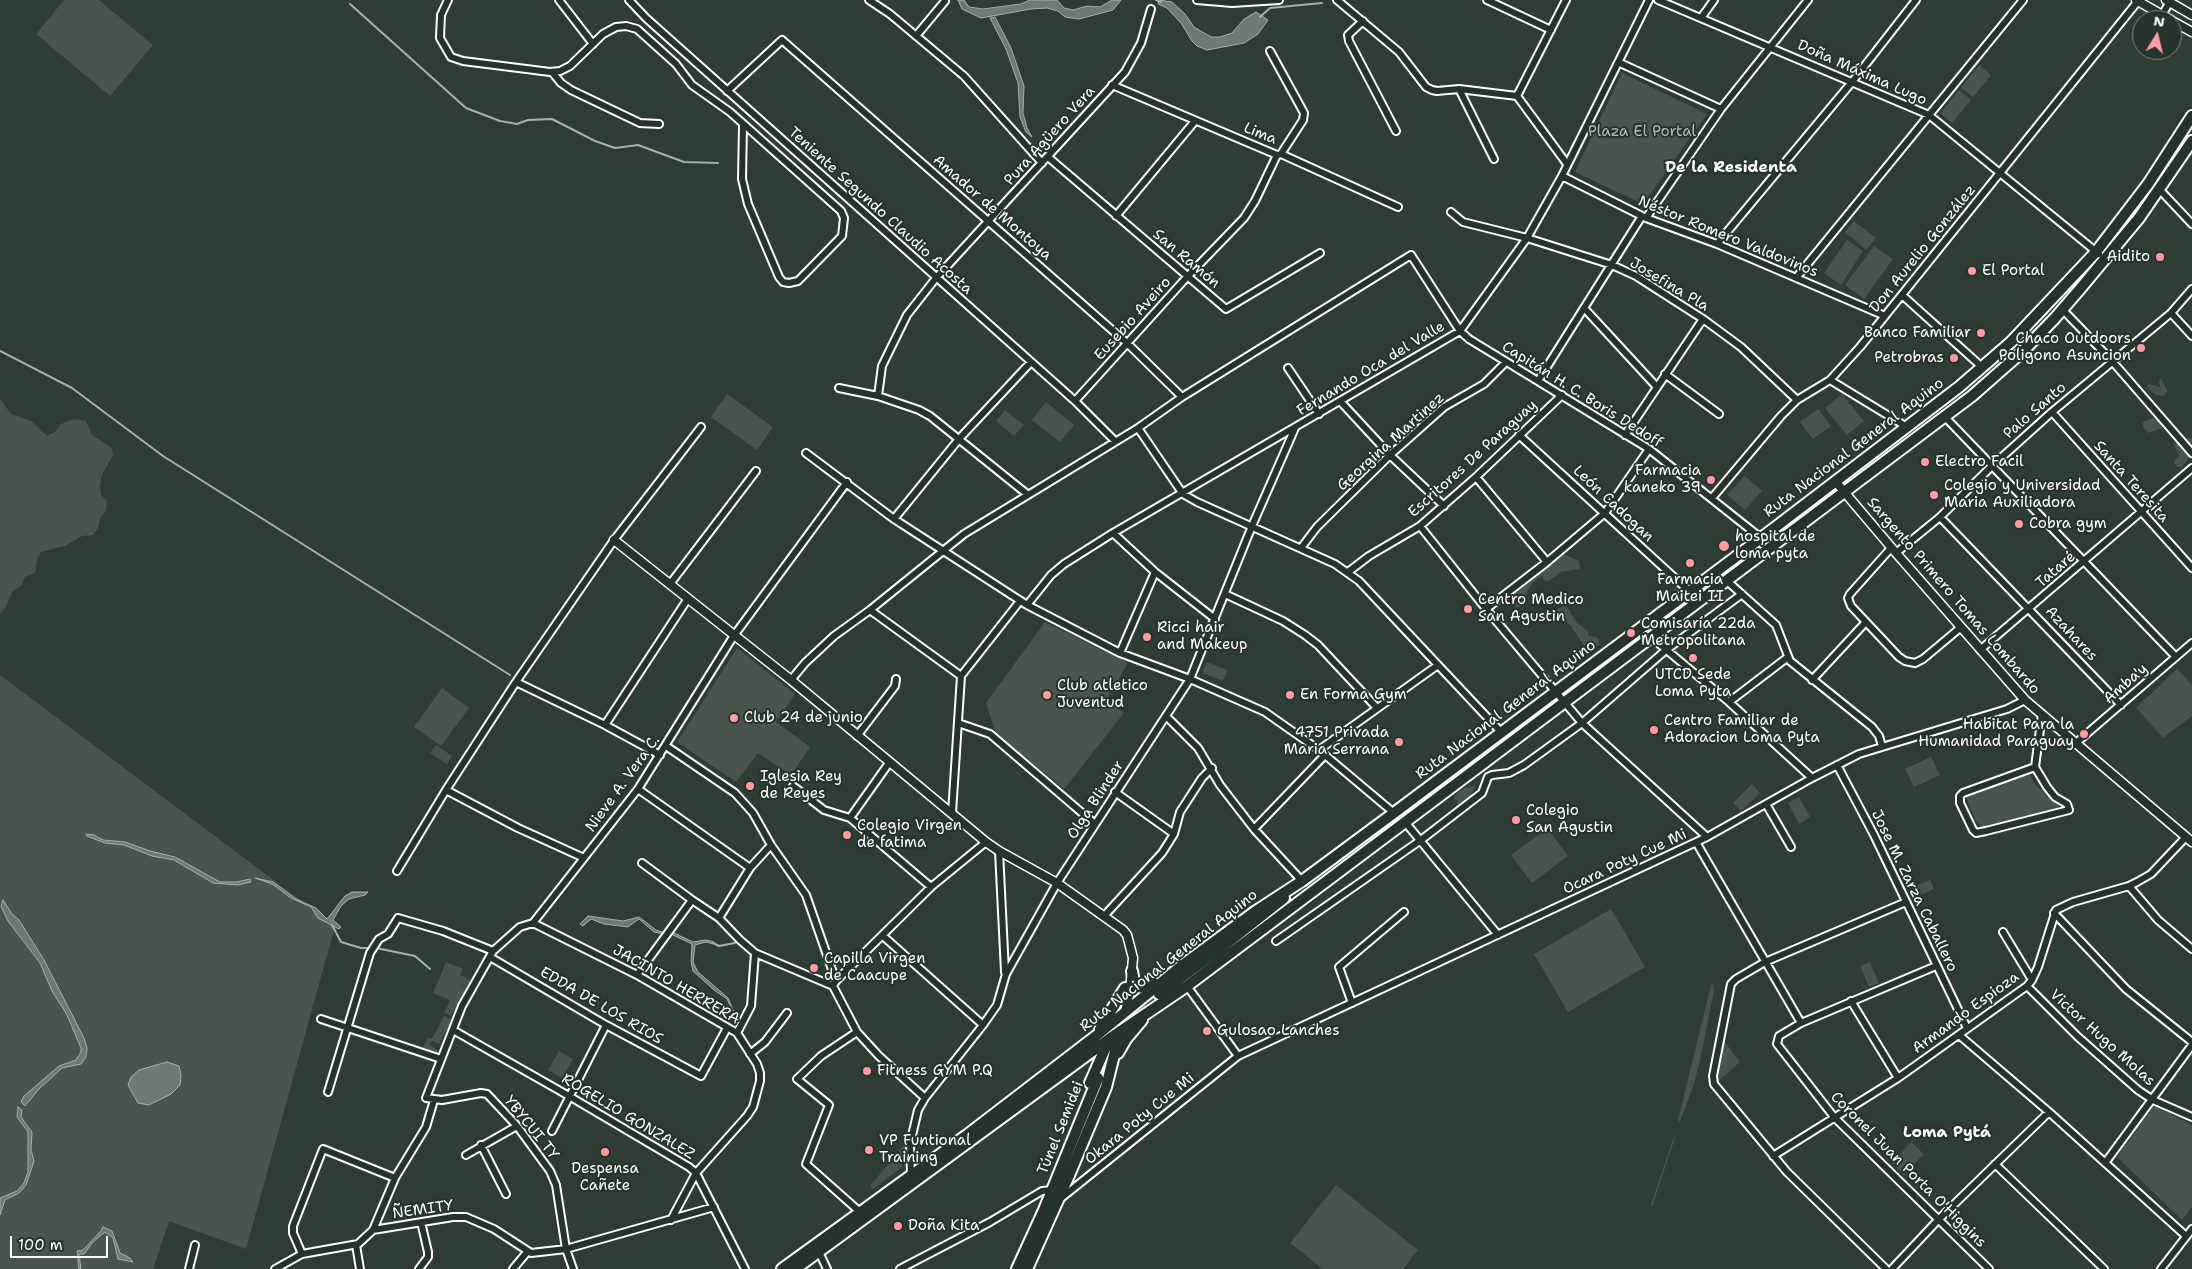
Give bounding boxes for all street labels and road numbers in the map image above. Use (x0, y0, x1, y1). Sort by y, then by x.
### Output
street label: Doña Máxima Lugo (1795, 36, 1929, 110)
street label: Pura Agüero Vera (1001, 83, 1099, 189)
street label: Lima (1241, 119, 1279, 149)
street label: Teniente Segundo Claudio Acosta (784, 124, 976, 298)
street label: Amador de Montoya (929, 151, 1055, 265)
street label: Don Aurelio González (1866, 182, 1980, 316)
street label: Néstor Romero Valdovinos (1635, 193, 1821, 281)
street label: San Ramón (1149, 226, 1223, 292)
street label: Josefina Pla (1626, 254, 1712, 316)
street label: Eusebio Aveiro (1091, 274, 1175, 364)
street label: Fernando Oca del Valle (1294, 318, 1448, 420)
street label: Capitán H. C. Boris Dedoff (1498, 338, 1666, 452)
street label: Ruta Nacional General Aquino (1761, 374, 1947, 522)
street label: Palo Santo (2000, 379, 2070, 443)
street label: Georgina Martinez (1334, 389, 1448, 495)
street label: Escritores De Paraguay (1405, 396, 1541, 522)
street label: Santa Teresita (2090, 437, 2172, 527)
street label: León Cadogan (1569, 462, 1657, 546)
street label: Sargento Primero Tomas Lombardo (1863, 494, 2043, 698)
street label: Tataré (2033, 548, 2079, 592)
street label: Azahares (2041, 603, 2101, 665)
street label: Ruta Nacional General Aquino (1413, 636, 1599, 784)
street label: Amba'y (2100, 660, 2152, 708)
street label: Nieve A. Vera C. (582, 732, 664, 836)
street label: Olga Blinder (1064, 757, 1128, 843)
street label: Jose M. Zarza Caballero (1867, 807, 1961, 975)
street label: Ocara Poty Cue Mi (1560, 825, 1690, 899)
street label: Ruta Nacional General Aquino (1077, 886, 1261, 1036)
street label: JACINTO HERRERA (609, 941, 743, 1029)
street label: EDDA DE LOS RIOS (536, 963, 666, 1049)
street label: Armando Espioza (1909, 968, 2023, 1058)
street label: Victor Hugo Molas (2045, 986, 2159, 1090)
street label: Okara Poty Cue Mi (1082, 1069, 1198, 1169)
street label: ROGELIO GONZALEZ (558, 1070, 698, 1164)
street label: Túnel Semidei (1034, 1079, 1088, 1177)
street label: Coronel Juan Porta O'Higgins (1826, 1088, 1990, 1252)
street label: YBYCUI TY (500, 1092, 562, 1164)
street label: ÑEMITY (391, 1197, 455, 1223)

